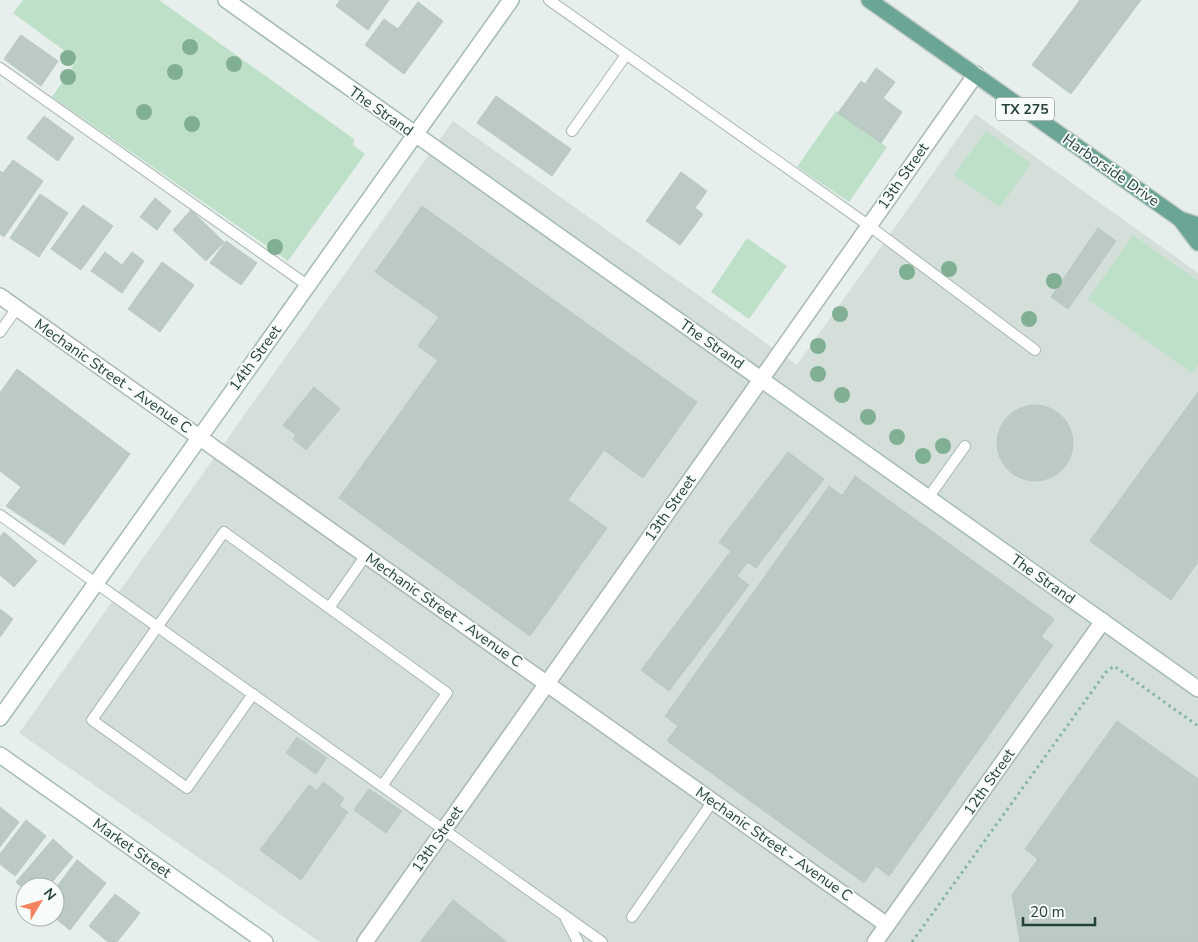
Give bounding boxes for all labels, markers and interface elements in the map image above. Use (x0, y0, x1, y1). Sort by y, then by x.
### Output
street label: The Strand (345, 81, 417, 141)
road number: TX 275 (996, 98, 1054, 120)
street label: Harborside Drive (1059, 129, 1163, 211)
street label: 13th Street (873, 138, 934, 213)
street label: Mechanic Street - Avenue C (31, 314, 195, 438)
street label: The Strand (676, 314, 748, 374)
street label: 14th Street (224, 321, 286, 395)
street label: 13th Street (640, 470, 701, 545)
street label: Mechanic Street - Avenue C (362, 548, 526, 672)
street label: The Strand (1007, 549, 1079, 609)
street label: 12th Street (959, 744, 1020, 819)
street label: Mechanic Street - Avenue C (692, 782, 856, 906)
street label: 13th Street (407, 801, 468, 876)
street label: Market Street (89, 814, 176, 883)
north arrow (15, 877, 65, 927)
text: N (39, 884, 61, 904)
scale bar (1023, 894, 1096, 926)
text: 20 m (1030, 902, 1065, 922)

